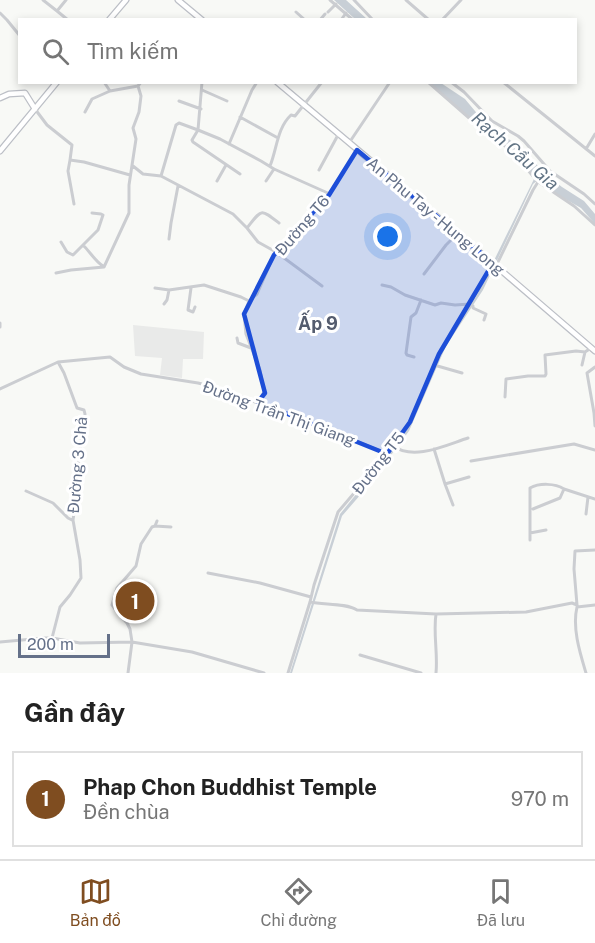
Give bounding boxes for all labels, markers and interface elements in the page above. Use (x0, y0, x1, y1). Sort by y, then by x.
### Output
search box (18, 18, 577, 84)
icon: search (39, 35, 72, 68)
text: Tìm kiếm (87, 38, 178, 64)
water label: Rạch Cầu Gia (468, 107, 563, 194)
street label: An Phu Tay - Hung Long (363, 153, 508, 280)
street label: Đường T6 (271, 191, 334, 259)
your location (373, 222, 402, 251)
district label: Ấp 9 (298, 310, 338, 334)
street label: Đường Trần Thị Giang (200, 377, 358, 450)
street label: Đường 3 Chả (64, 416, 91, 514)
street label: Đường T5 (348, 428, 409, 498)
pin: 1 (116, 578, 154, 624)
scale bar (18, 631, 110, 658)
text: 200 m (27, 635, 74, 654)
text: Gần đây (24, 697, 125, 728)
text: Phap Chon Buddhist Temple (83, 774, 377, 800)
text: 1 (41, 787, 50, 811)
text: 970 m (511, 787, 569, 811)
text: Đền chùa (83, 800, 170, 824)
tab: Bản đồ (70, 875, 121, 930)
tab: Chỉ đường (260, 875, 337, 930)
tab: Đã lưu (477, 875, 525, 930)

